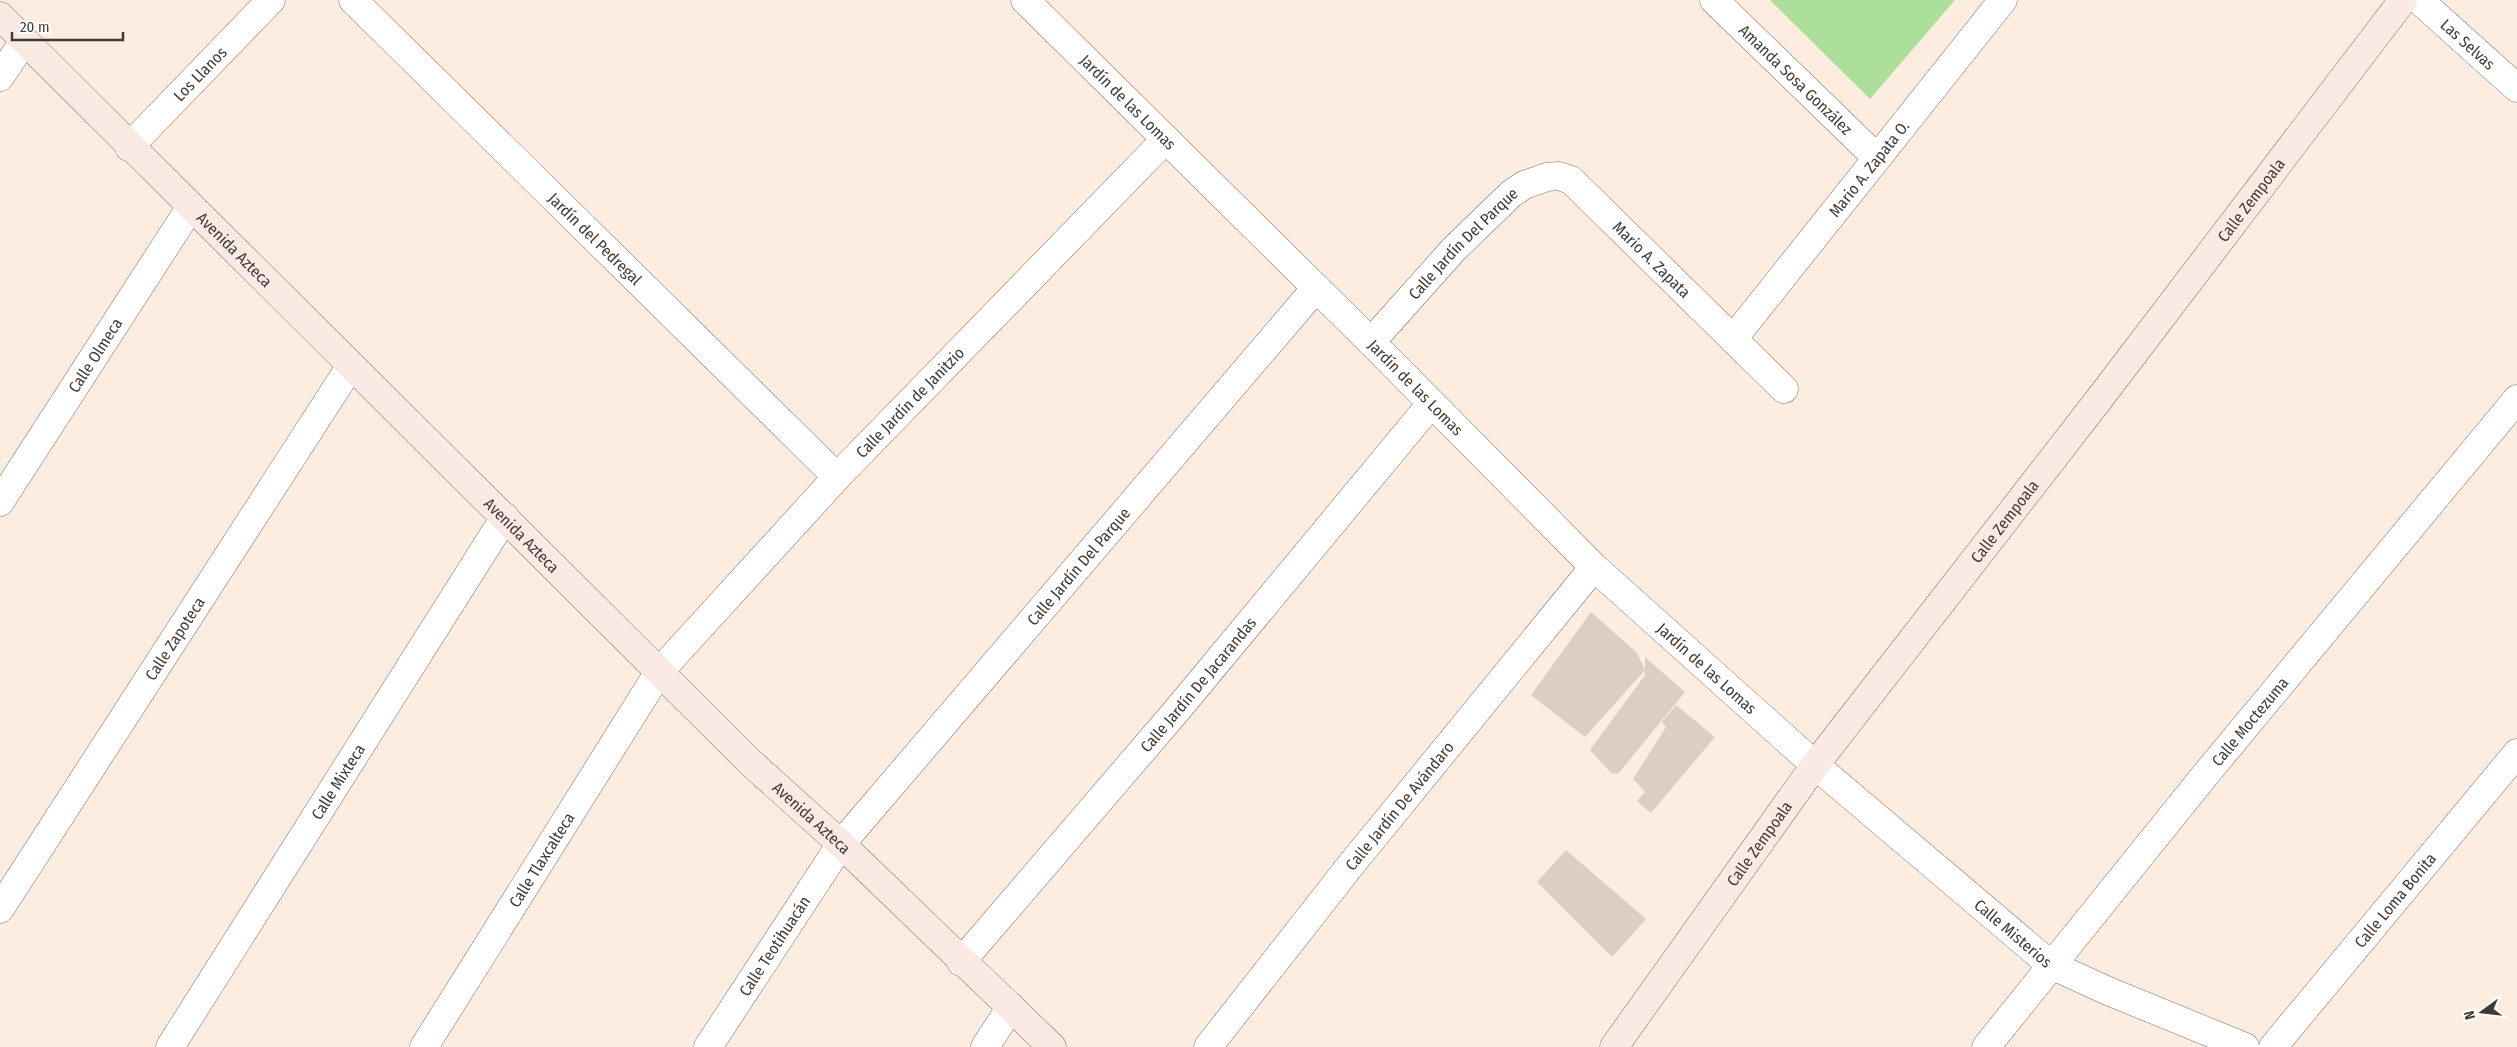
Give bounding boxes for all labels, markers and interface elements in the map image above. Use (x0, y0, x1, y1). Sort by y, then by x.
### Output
scale bar (12, 10, 124, 42)
street label: Las Selvas (2437, 15, 2499, 74)
text: 20 m (20, 18, 50, 36)
street label: Amanda Sosa González (1735, 21, 1856, 139)
street label: Los Llanos (170, 43, 231, 105)
street label: Jardín de las Lomas (1076, 51, 1180, 154)
street label: Mario A. Zapata O. (1825, 117, 1913, 221)
street label: Calle Zempoala (2214, 155, 2289, 246)
street label: Calle Jardín Del Parque (1405, 183, 1521, 303)
street label: Jardín del Pedregal (544, 189, 645, 289)
street label: Avenida Azteca (193, 208, 276, 291)
street label: Mario A. Zapata (1609, 218, 1694, 302)
street label: Calle Olmeca (64, 314, 126, 396)
street label: Jardín de las Lomas (1364, 336, 1467, 439)
street label: Calle Jardín de Janitzio (852, 343, 968, 462)
street label: Calle Zempoala (1967, 476, 2043, 567)
street label: Avenida Azteca (480, 494, 563, 577)
street label: Calle Jardín Del Parque (1023, 504, 1134, 629)
street label: Calle Zapoteca (141, 593, 209, 684)
street label: Calle Jardín De Jacarandas (1136, 613, 1260, 756)
street label: Jardín de las Lomas (1653, 619, 1760, 718)
street label: Calle Moctezuma (2208, 673, 2293, 770)
street label: Calle Jardín De Avándaro (1342, 738, 1458, 874)
street label: Calle Mixteca (307, 740, 369, 823)
street label: Avenida Azteca (769, 778, 854, 858)
street label: Calle Zempoala (1723, 798, 1796, 890)
street label: Calle Tlaxcalteca (505, 809, 579, 911)
street label: Calle Loma Bonita (2351, 849, 2440, 952)
street label: Calle Teotihuacán (735, 893, 814, 1000)
street label: Calle Misterios (1970, 895, 2056, 972)
north arrow (2457, 987, 2507, 1037)
text: N (2461, 1009, 2479, 1021)

